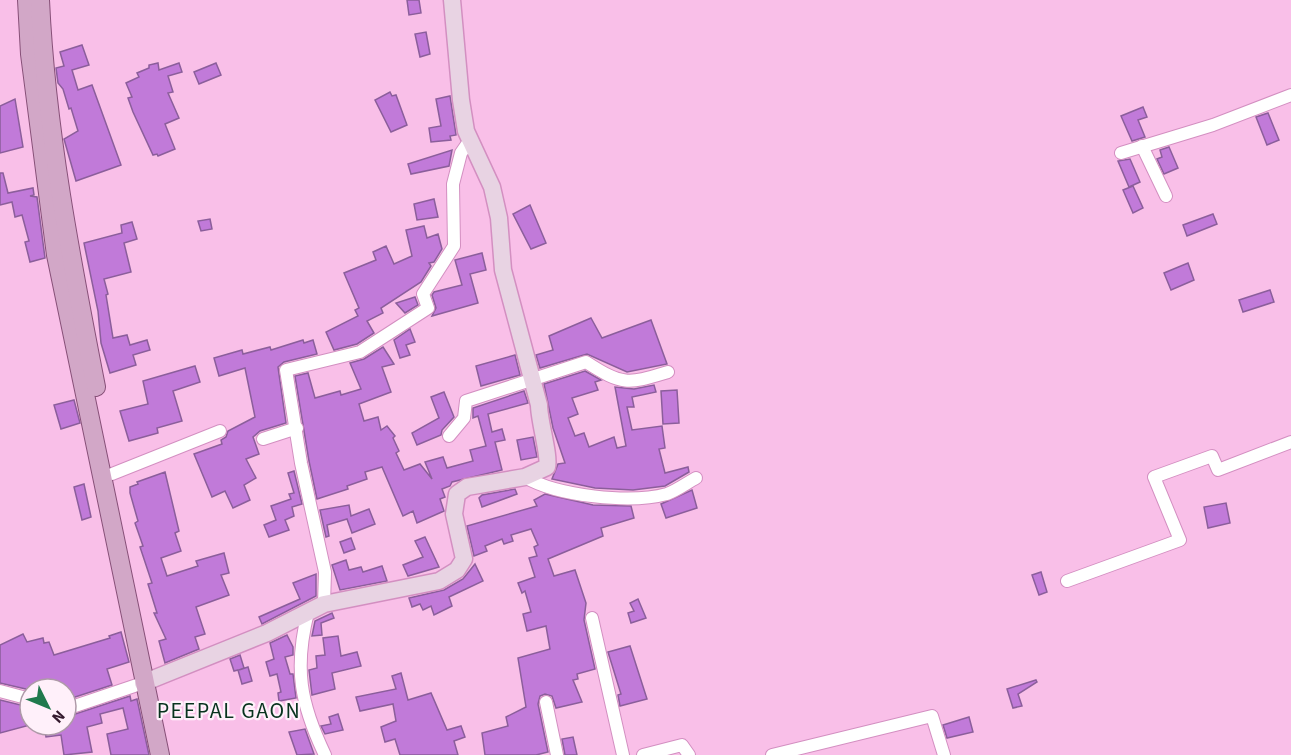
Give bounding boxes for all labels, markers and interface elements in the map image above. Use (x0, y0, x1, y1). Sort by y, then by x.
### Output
north arrow (18, 677, 78, 737)
district label: PEEPAL GAON (157, 695, 301, 727)
text: N (47, 705, 70, 728)

